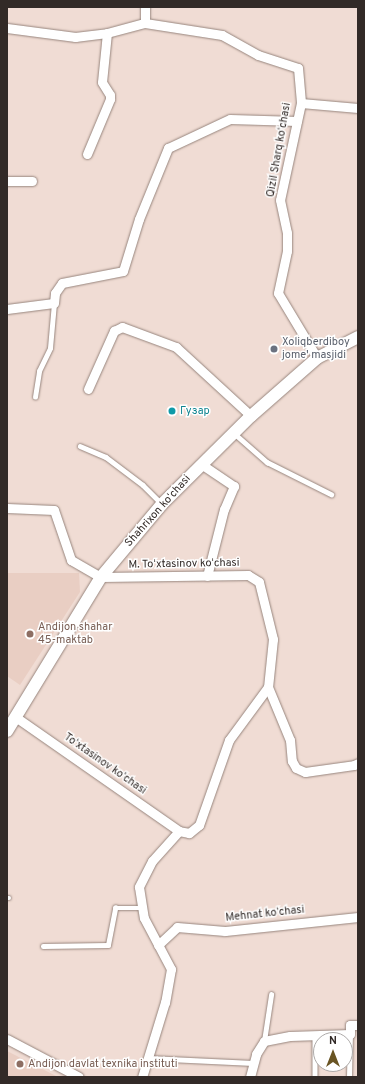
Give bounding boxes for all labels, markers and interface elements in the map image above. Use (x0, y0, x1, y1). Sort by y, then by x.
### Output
street label: Qizil Sharq koʻchasi (264, 102, 294, 198)
place label: Xoliqberdiboy jome' masjidi (282, 336, 350, 362)
marker: Xoliqberdiboy jome' masjidi (269, 344, 279, 354)
place label: Гузар (180, 404, 210, 418)
marker: Гузар (167, 406, 177, 416)
street label: Shahrixon koʻchasi (122, 472, 194, 550)
street label: M. Toʻxtasinov koʻchasi (128, 556, 240, 572)
place label: Andijon shahar 45-maktab (38, 621, 112, 647)
marker: Andijon shahar 45-maktab (25, 629, 35, 639)
street label: Toʻxtasinov koʻchasi (61, 731, 149, 797)
street label: Mehnat koʻchasi (225, 903, 305, 925)
north arrow (313, 1032, 353, 1072)
text: N (329, 1034, 337, 1048)
place label: Andijon davlat texnika instituti (28, 1057, 178, 1071)
marker: Andijon davlat texnika instituti (15, 1059, 25, 1069)

